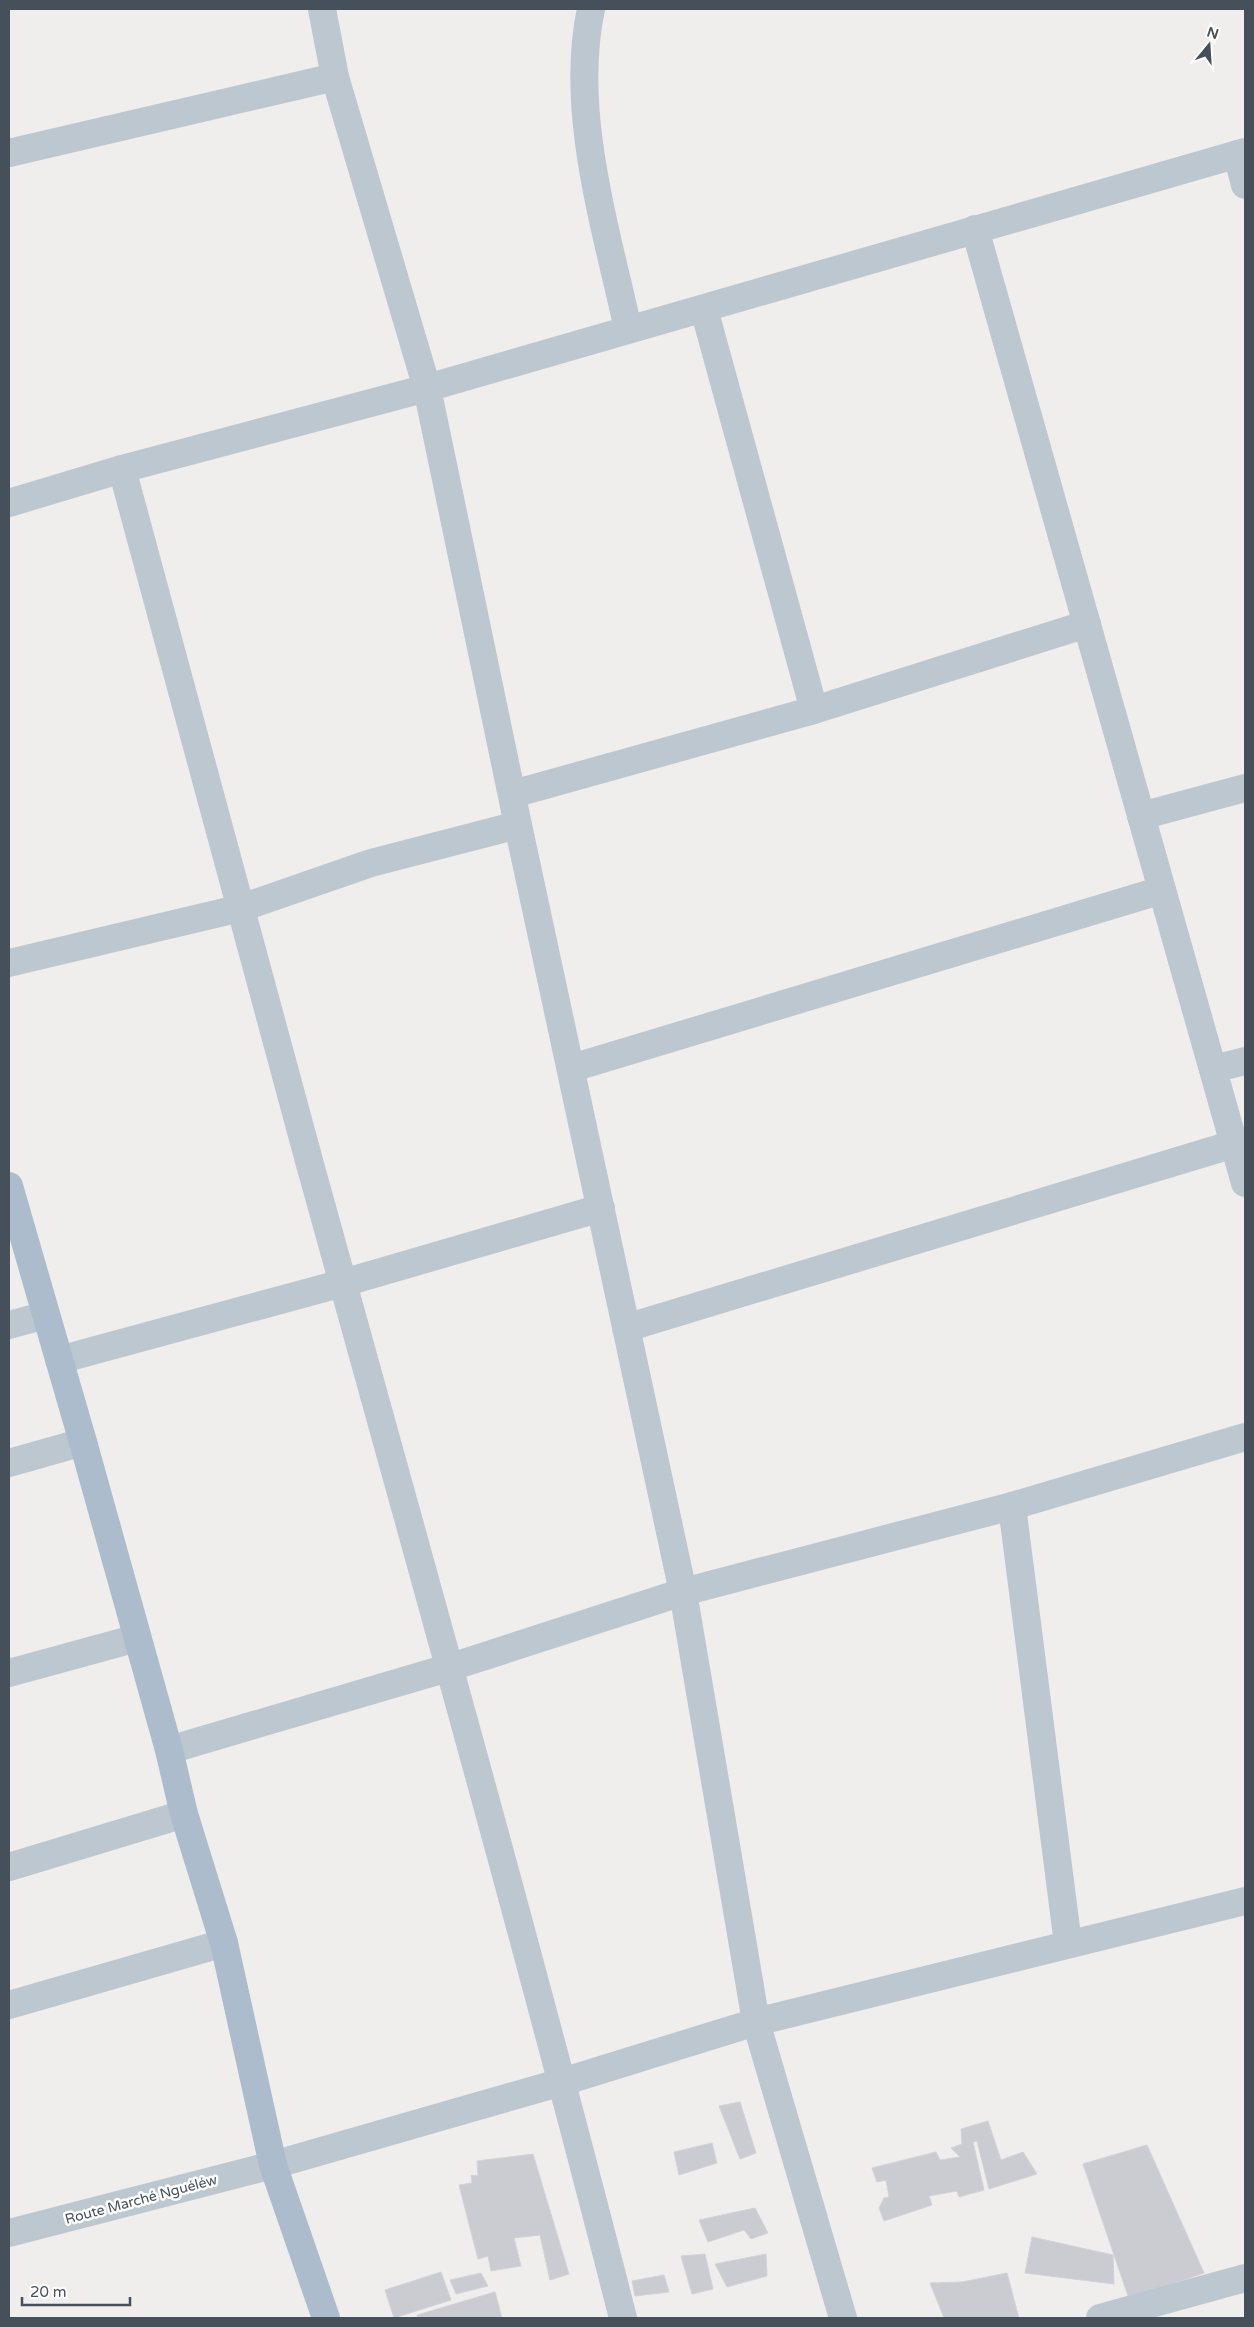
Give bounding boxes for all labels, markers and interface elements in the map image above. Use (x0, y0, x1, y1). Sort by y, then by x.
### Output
north arrow (1184, 20, 1234, 70)
text: N (1205, 23, 1221, 43)
street label: Route Marché Nguéléw (63, 2171, 219, 2228)
scale bar (22, 2274, 130, 2306)
text: 20 m (30, 2283, 67, 2301)

